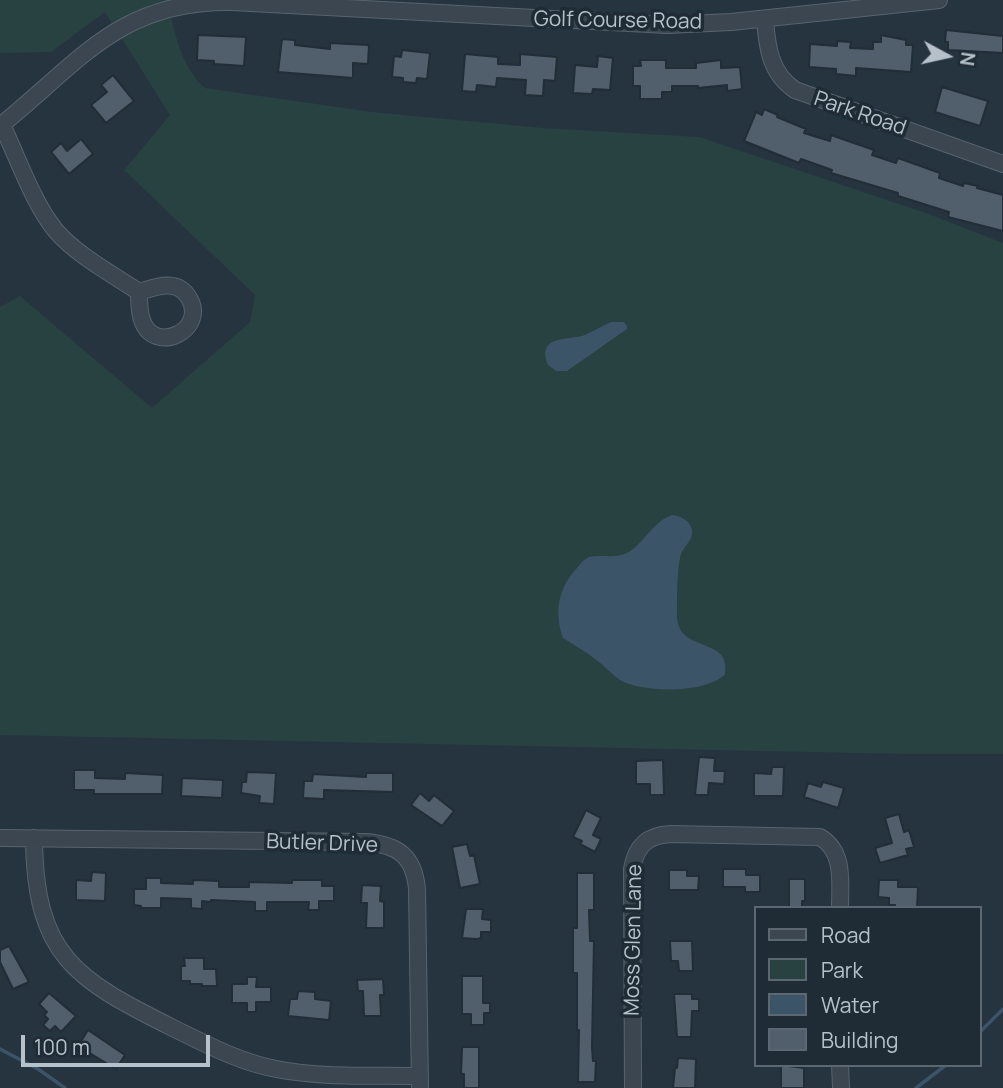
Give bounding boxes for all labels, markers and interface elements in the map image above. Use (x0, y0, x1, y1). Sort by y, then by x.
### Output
street label: Golf Course Road (534, 7, 702, 35)
north arrow (912, 21, 982, 91)
text: N (954, 50, 982, 67)
street label: Park Road (811, 86, 909, 142)
street label: Butler Drive (266, 829, 378, 859)
street label: Moss Glen Lane (620, 864, 648, 1016)
legend (754, 906, 982, 1067)
text: Road (821, 921, 871, 949)
text: Park (821, 956, 863, 984)
text: Water (821, 991, 879, 1019)
scale bar (24, 1021, 214, 1066)
text: Building (821, 1026, 898, 1054)
text: 100 m (34, 1033, 90, 1061)

